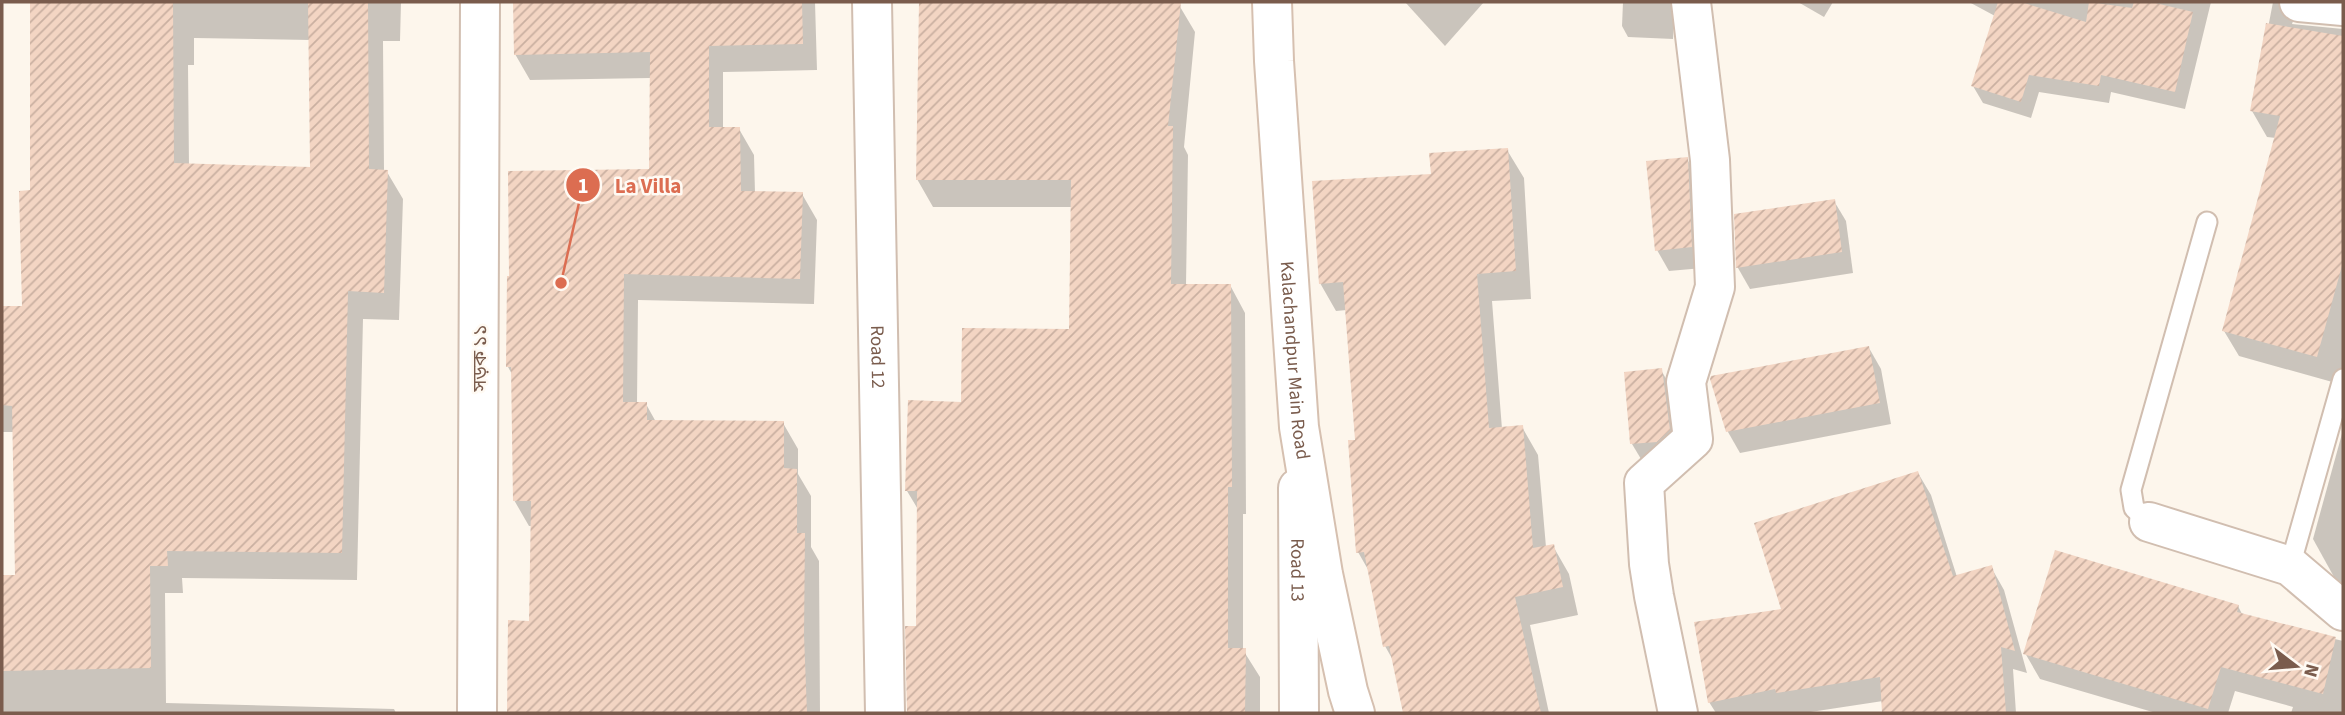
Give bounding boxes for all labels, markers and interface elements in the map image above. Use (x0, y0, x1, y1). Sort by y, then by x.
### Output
callout: La Villa (566, 164, 696, 206)
text: 1 (577, 171, 589, 201)
text: La Villa (615, 171, 681, 201)
street label: Kalachandpur Main Road (1273, 260, 1316, 462)
street label: সড়ক ১১ (467, 325, 494, 393)
street label: Road 12 (863, 325, 891, 389)
street label: Road 13 (1283, 538, 1311, 602)
north arrow (2261, 631, 2331, 701)
text: N (2296, 660, 2326, 680)

